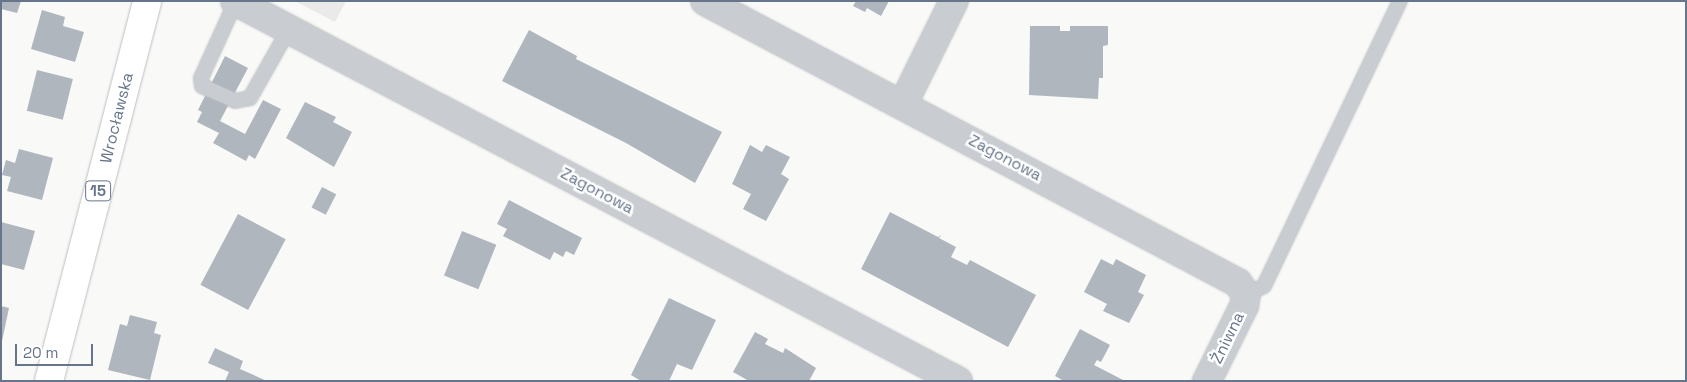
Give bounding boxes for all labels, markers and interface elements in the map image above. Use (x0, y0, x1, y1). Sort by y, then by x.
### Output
street label: Wrocławska (96, 71, 138, 165)
street label: Zagonowa (965, 131, 1045, 185)
street label: Zagonowa (557, 164, 637, 218)
road number: 15 (84, 178, 112, 204)
street label: Żniwna (1207, 309, 1249, 367)
scale bar (18, 334, 95, 366)
text: 20 m (23, 343, 58, 362)

